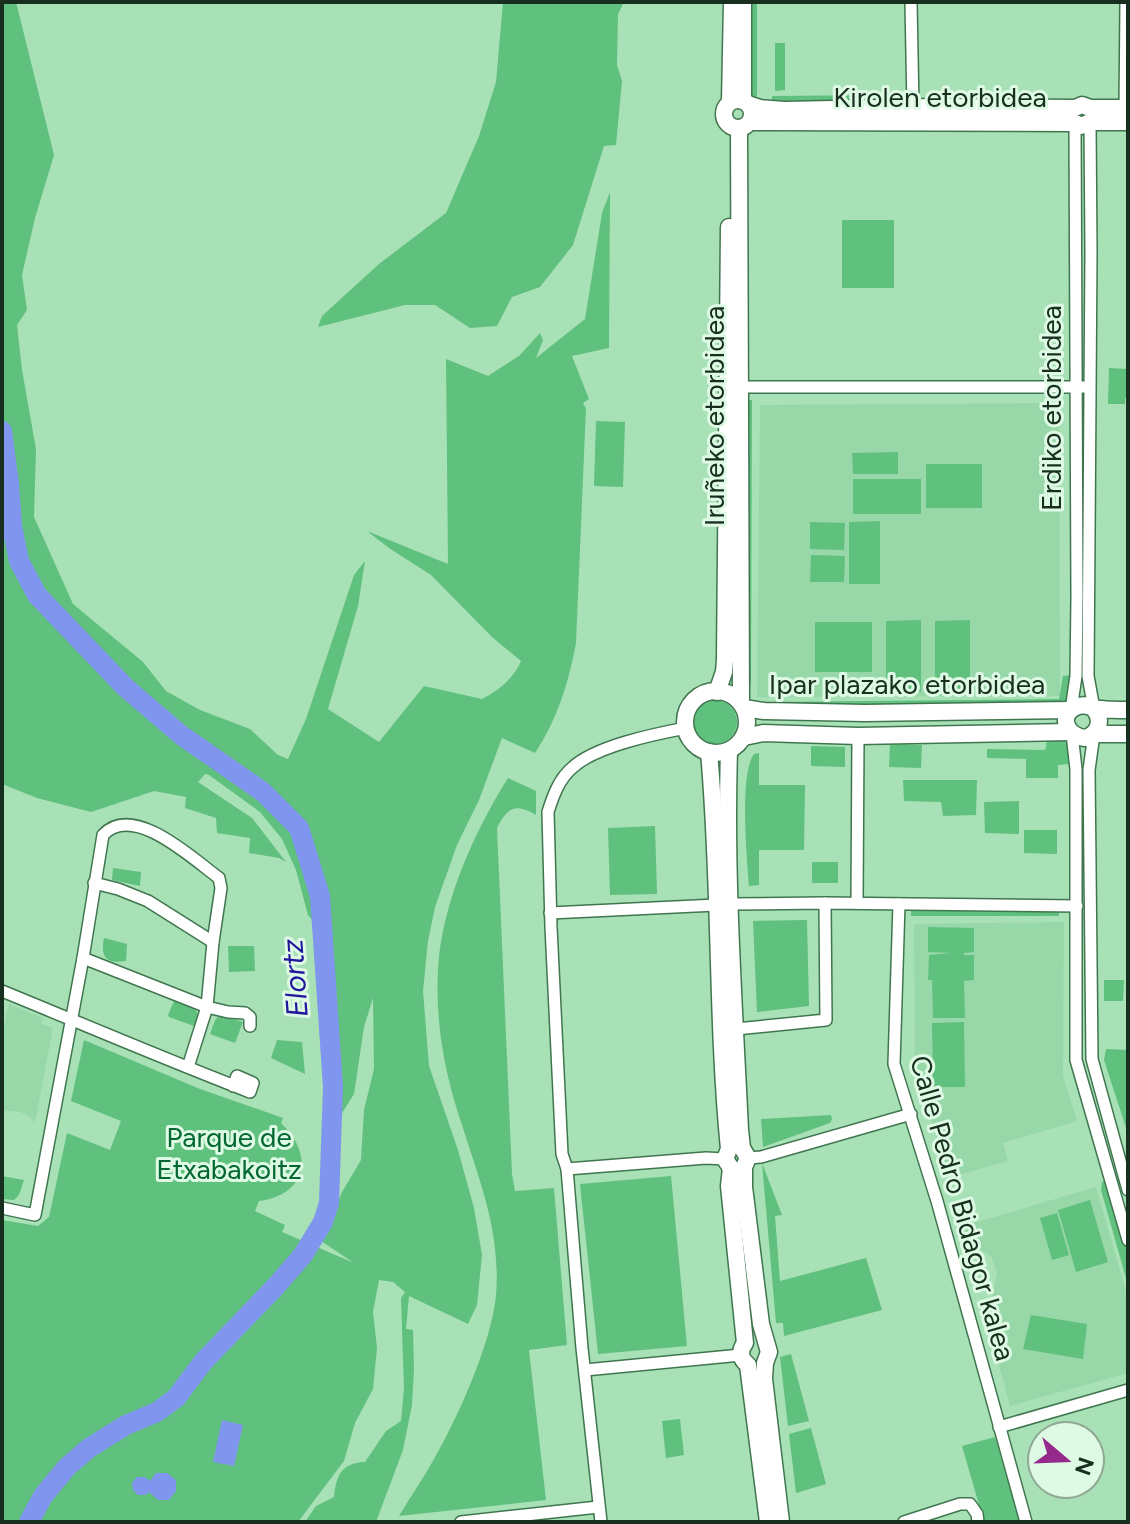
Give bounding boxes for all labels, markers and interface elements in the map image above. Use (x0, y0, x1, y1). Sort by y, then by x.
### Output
street label: Kirolen etorbidea (833, 80, 1047, 114)
street label: Erdiko etorbidea (1034, 305, 1068, 511)
street label: Iruñeko etorbidea (697, 306, 731, 526)
street label: Ipar plazako etorbidea (769, 667, 1045, 701)
water label: Elortz (273, 937, 316, 1018)
street label: Calle Pedro Bidagor kalea (903, 1051, 1023, 1365)
park label: Parque de Etxabakoitz (156, 1120, 302, 1186)
north arrow (1026, 1420, 1106, 1500)
text: N (1069, 1454, 1100, 1479)

